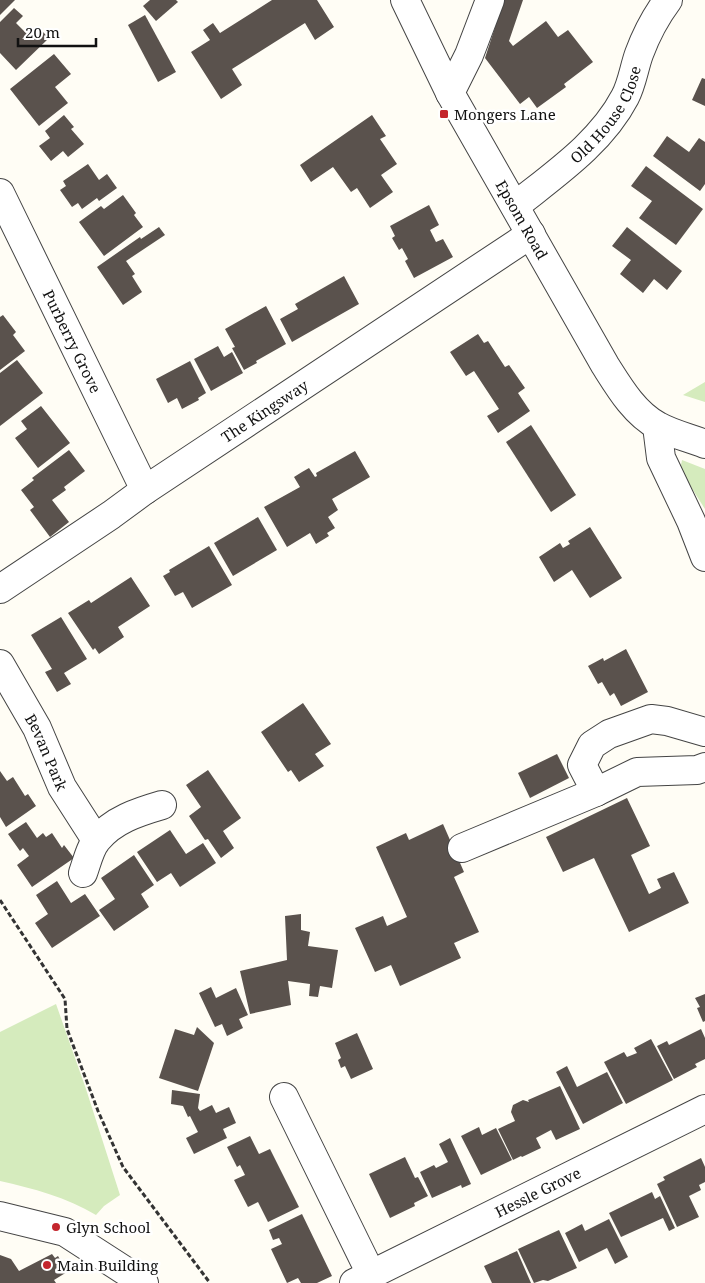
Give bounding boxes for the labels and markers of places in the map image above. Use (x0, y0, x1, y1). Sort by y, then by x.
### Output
place label: Mongers Lane (454, 104, 556, 124)
marker: Mongers Lane (438, 108, 450, 120)
place label: Glyn School (66, 1217, 151, 1237)
marker: Glyn School (50, 1221, 62, 1233)
place label: Main Building (57, 1255, 158, 1275)
marker: Main Building (41, 1259, 53, 1271)

